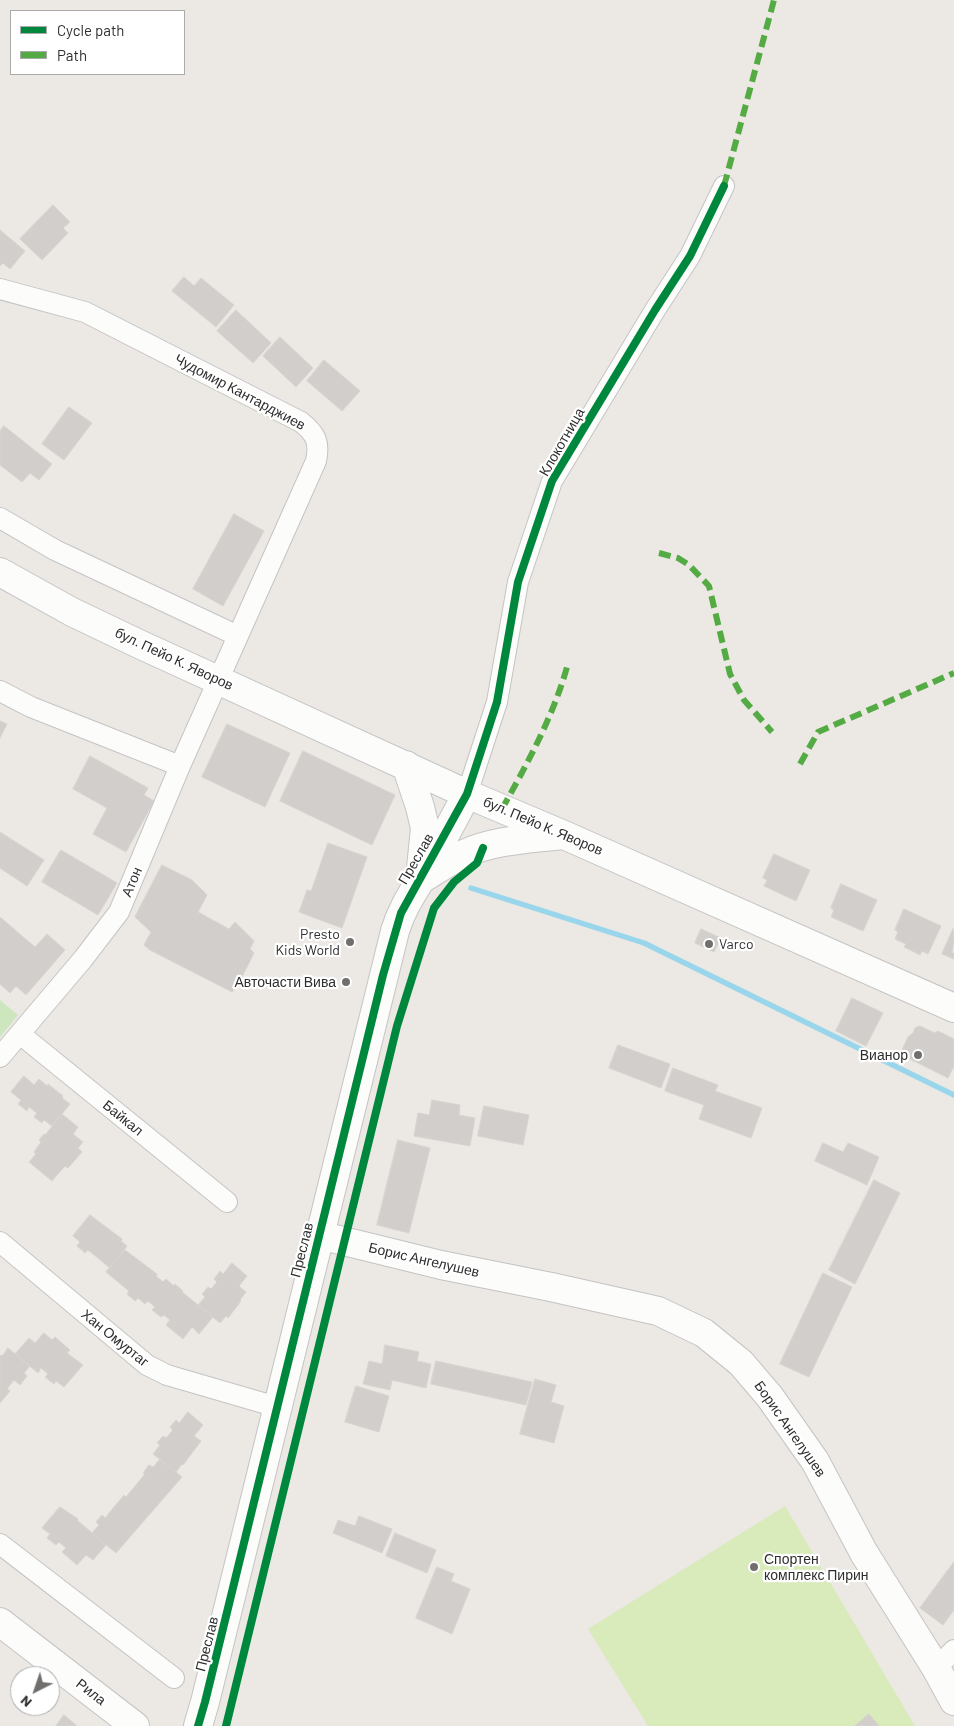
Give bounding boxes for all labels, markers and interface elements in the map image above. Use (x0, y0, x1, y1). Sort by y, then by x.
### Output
legend (10, 10, 185, 75)
text: Cycle path (57, 21, 124, 39)
text: Path (57, 46, 87, 64)
street label: Чудомир Кантарджиев (172, 350, 308, 434)
street label: Клокотница (536, 405, 588, 479)
street label: бул. Пейо К. Яворов (112, 624, 236, 694)
street label: бул. Пейо К. Яворов (481, 793, 605, 859)
street label: Преслав (395, 831, 437, 887)
street label: Атон (118, 865, 146, 899)
place label: Presto Kids World (276, 926, 340, 959)
marker: Presto Kids World (344, 936, 356, 948)
place label: Varco (719, 936, 754, 952)
marker: Varco (703, 938, 715, 950)
place label: Авточасти Вива (234, 974, 336, 990)
marker: Авточасти Вива (340, 976, 352, 988)
place label: Вианор (860, 1047, 908, 1063)
marker: Вианор (912, 1049, 924, 1061)
street label: Байкал (99, 1097, 147, 1139)
street label: Преслав (287, 1221, 317, 1279)
street label: Борис Ангелушев (367, 1239, 481, 1281)
street label: Хан Омуртаг (78, 1306, 152, 1370)
street label: Борис Ангелушев (751, 1378, 829, 1480)
place label: Спортен комплекс Пирин (764, 1551, 869, 1584)
marker: Спортен комплекс Пирин (748, 1561, 760, 1573)
street label: Преслав (192, 1615, 222, 1673)
north arrow (10, 1666, 60, 1716)
street label: Рила (73, 1675, 109, 1709)
text: N (16, 1692, 35, 1711)

